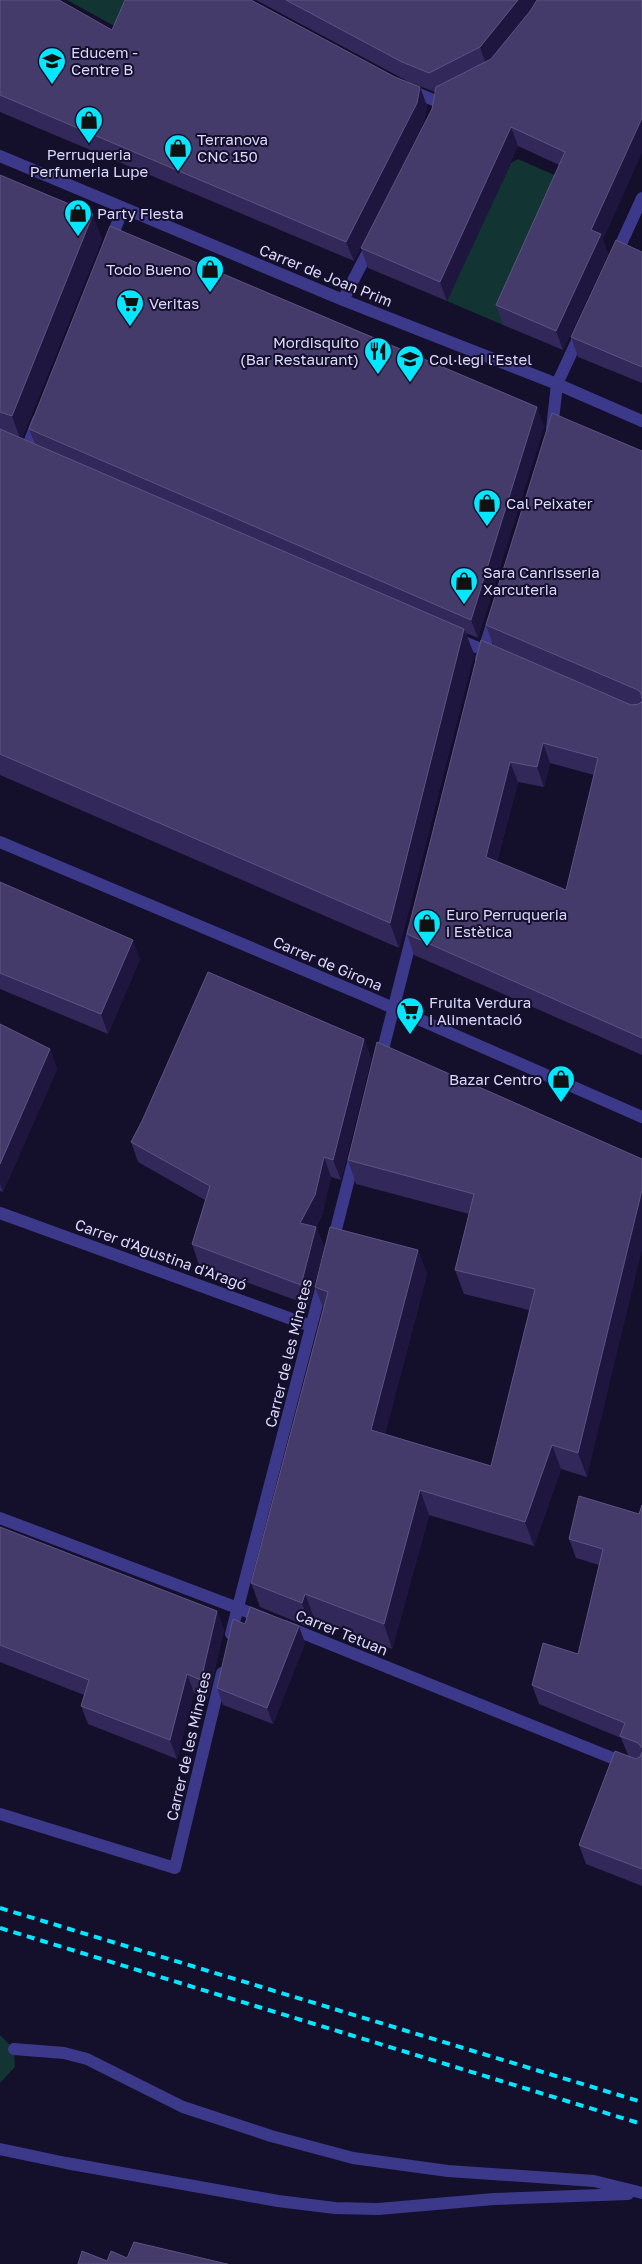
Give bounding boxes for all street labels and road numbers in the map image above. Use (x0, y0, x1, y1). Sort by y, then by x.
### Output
street label: Carrer de Joan Prim (257, 240, 395, 310)
street label: Carrer de Girona (271, 932, 385, 994)
street label: Carrer d'Agustina d'Aragó (73, 1215, 249, 1293)
street label: Carrer de les Minetes (261, 1277, 315, 1429)
street label: Carrer Tetuan (293, 1605, 391, 1659)
street label: Carrer de les Minetes (162, 1670, 214, 1822)

